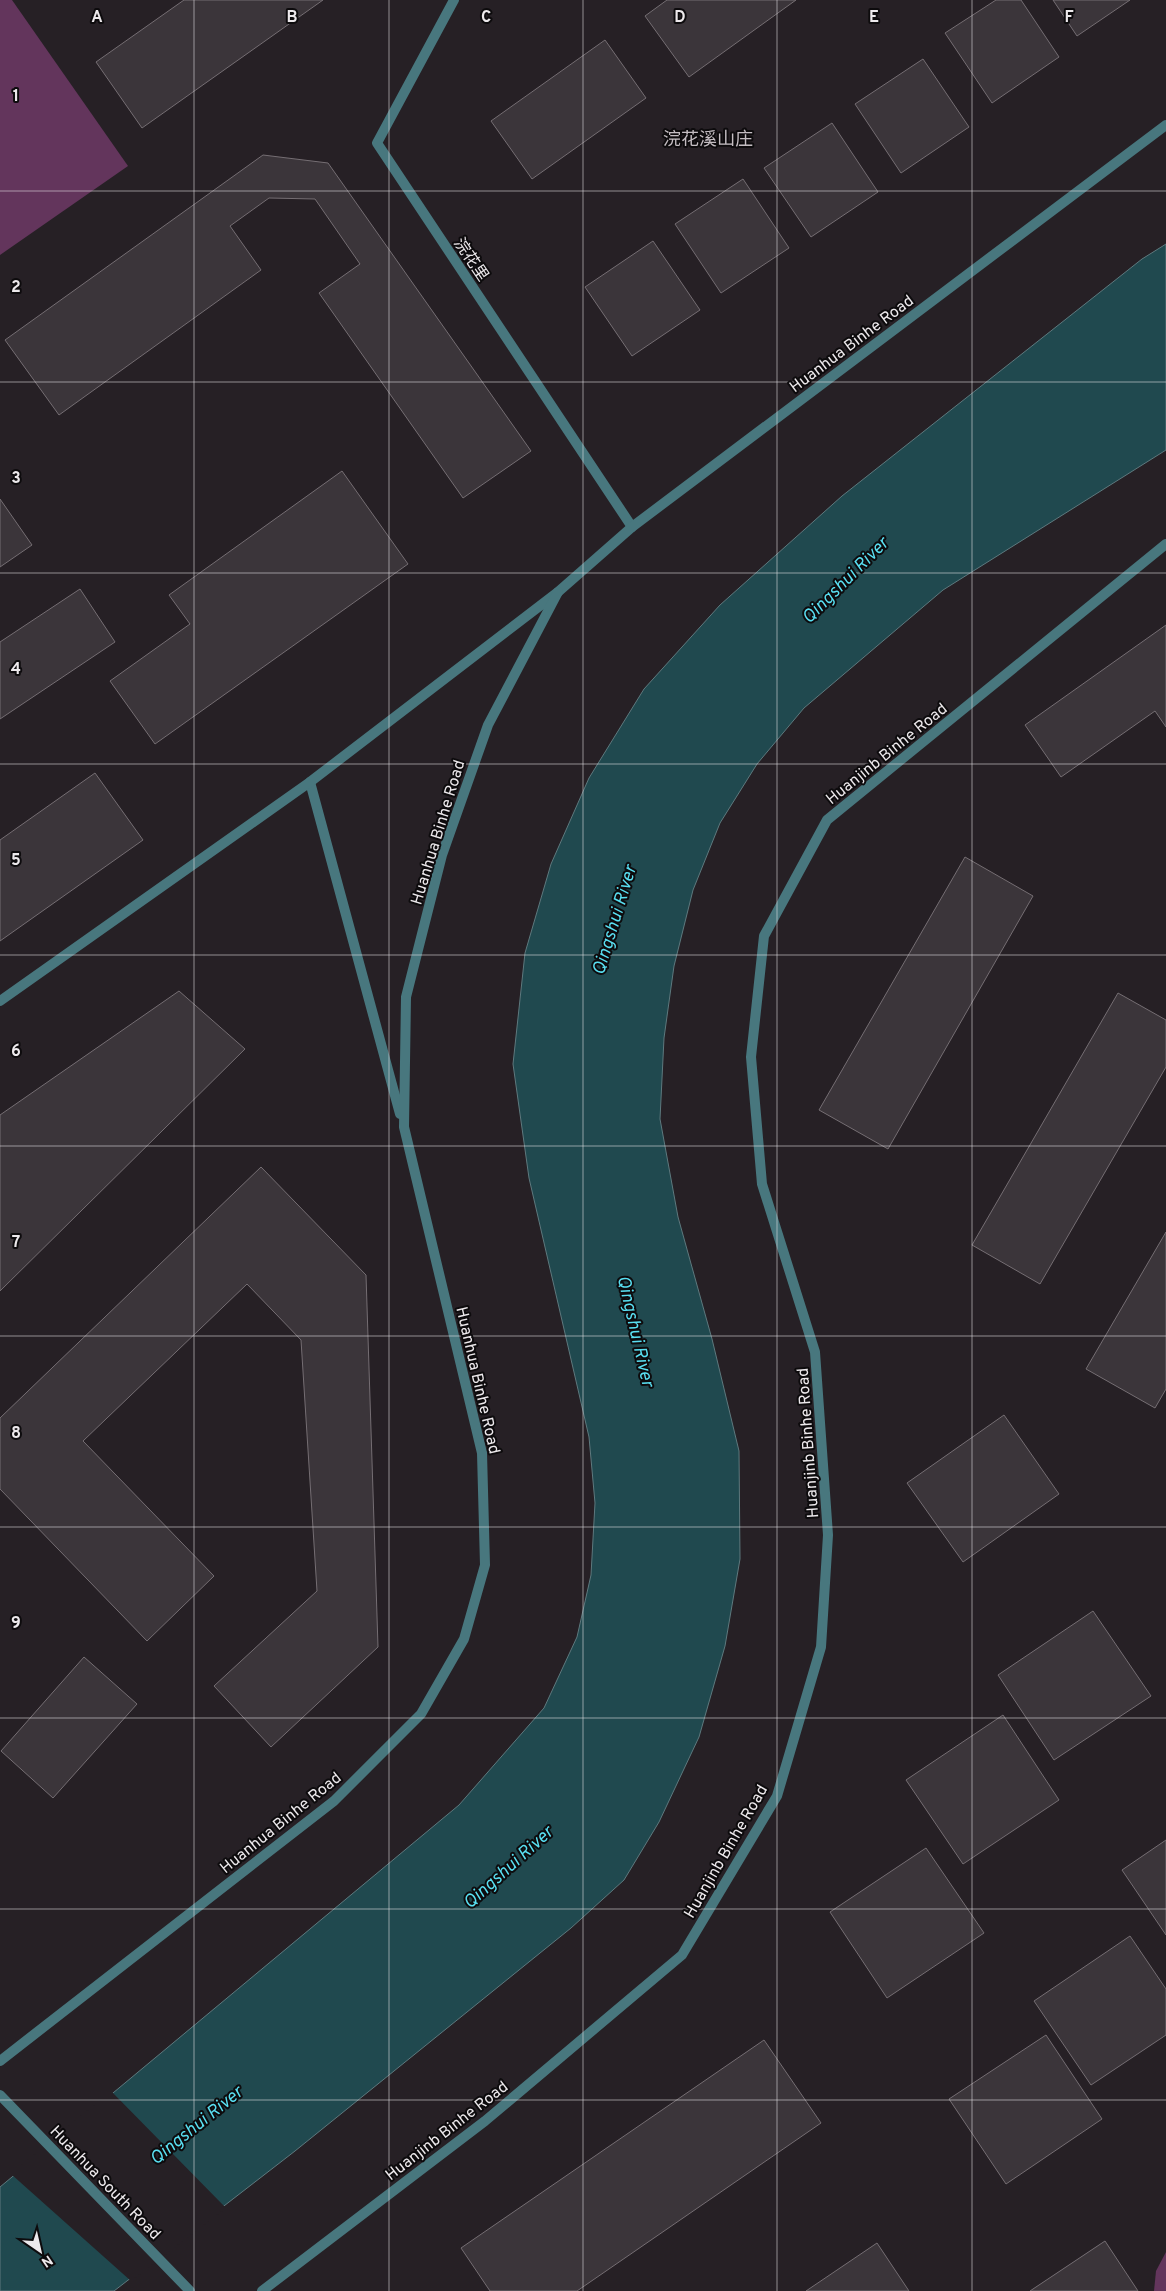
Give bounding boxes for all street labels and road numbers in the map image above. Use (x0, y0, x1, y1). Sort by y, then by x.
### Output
street label: 浣花里 (449, 235, 492, 286)
street label: Huanhua Binhe Road (786, 291, 918, 398)
street label: Huanjinb Binhe Road (822, 699, 952, 810)
street label: Huanhua Binhe Road (407, 758, 470, 907)
street label: Huanhua Binhe Road (450, 1305, 504, 1456)
street label: Huanjinb Binhe Road (794, 1367, 824, 1519)
street label: Huanhua Binhe Road (216, 1768, 346, 1879)
street label: Huanjinb Binhe Road (680, 1782, 773, 1922)
street label: Huanjinb Binhe Road (382, 2077, 513, 2186)
street label: Huanhua South Road (45, 2122, 164, 2245)

